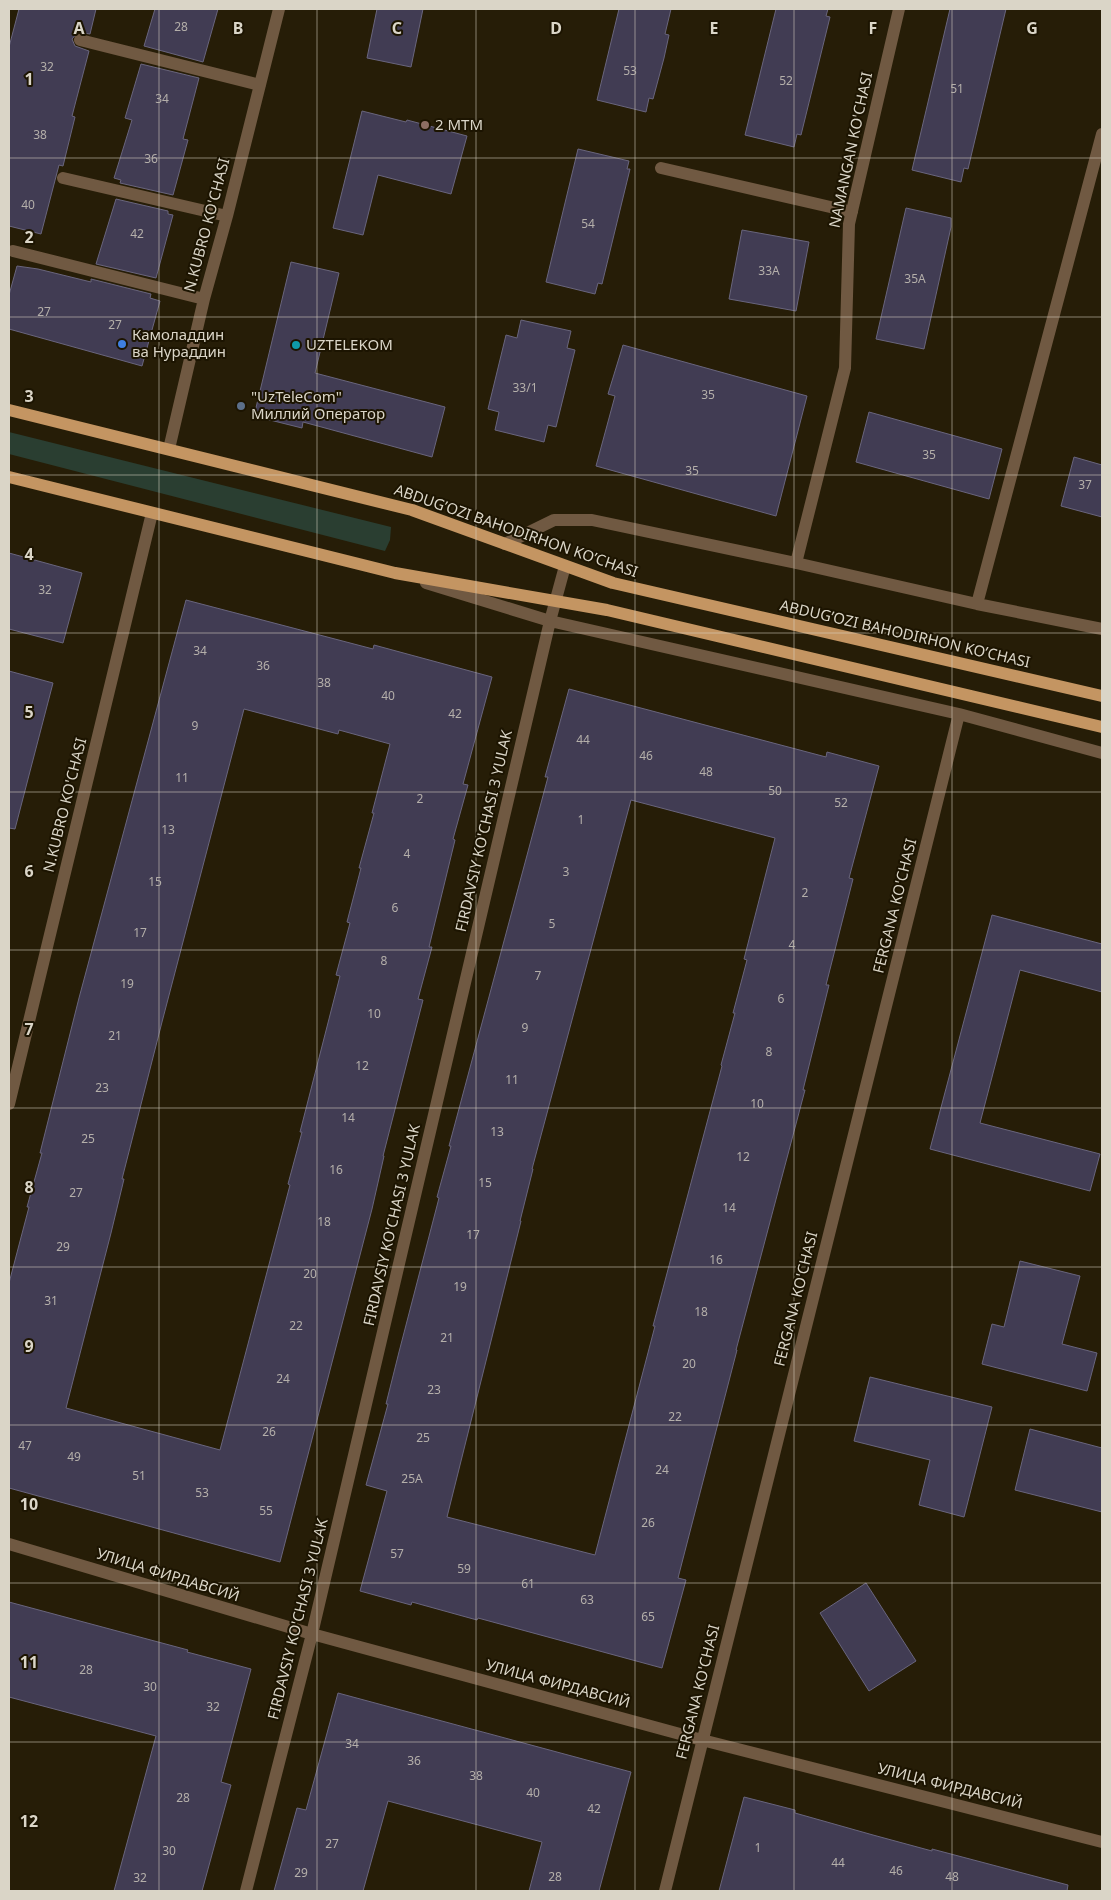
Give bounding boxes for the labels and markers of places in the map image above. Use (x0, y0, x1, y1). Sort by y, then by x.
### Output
place label: 2 MTM (435, 114, 483, 134)
marker: 2 MTM (419, 119, 431, 131)
place label: Камоладдин ва Нураддин (132, 324, 226, 361)
place label: UZTELEKOM (306, 334, 393, 354)
marker: Камоладдин ва Нураддин (116, 338, 128, 350)
marker: UZTELEKOM (290, 339, 302, 351)
place label: "UzTeleCom" Миллий Оператор (251, 386, 385, 423)
marker: "UzTeleCom" Миллий Оператор (235, 400, 247, 412)

